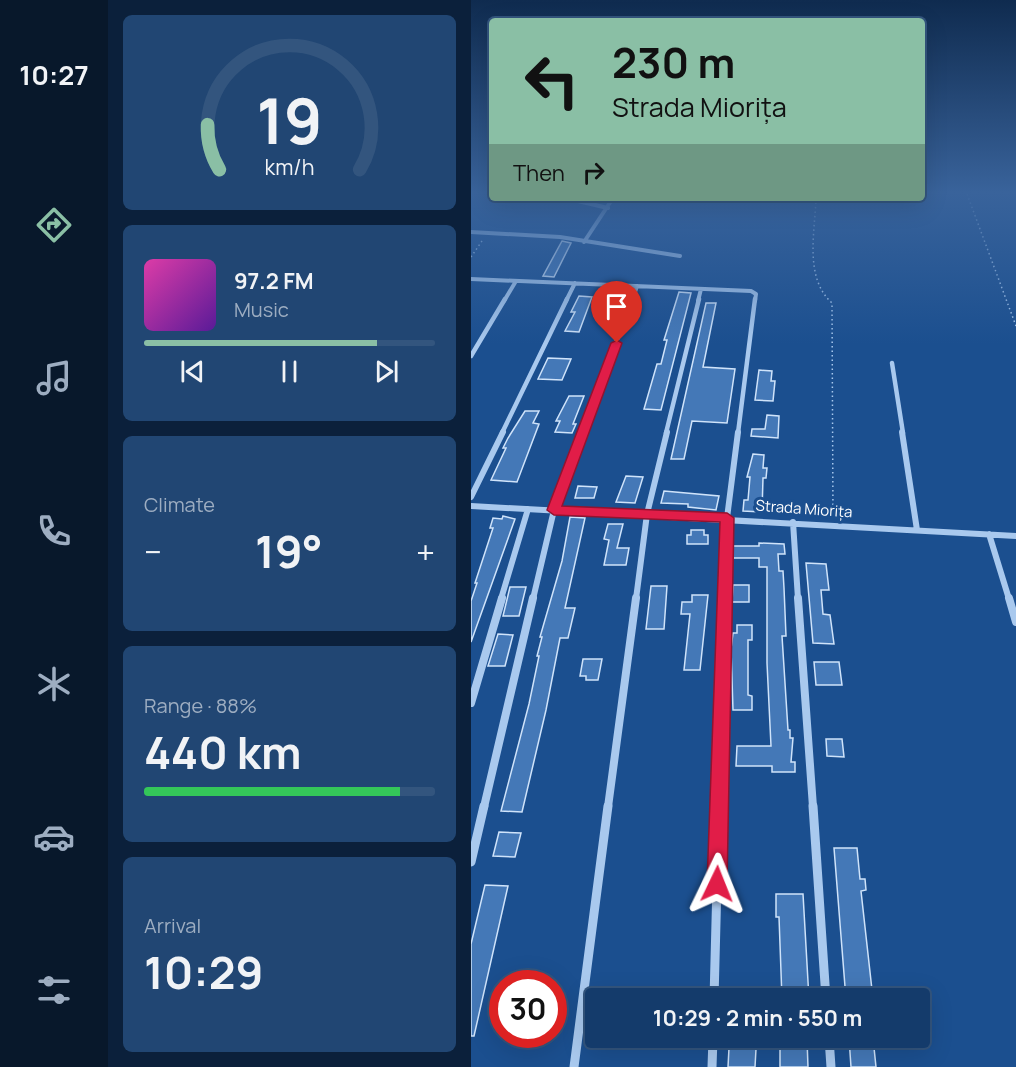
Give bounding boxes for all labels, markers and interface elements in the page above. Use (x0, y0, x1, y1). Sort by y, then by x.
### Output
text: 230 m (612, 33, 735, 91)
icon: left (513, 42, 591, 120)
text: 10:27 (19, 56, 89, 93)
text: 19 (256, 77, 323, 163)
text: Strada Miorița (612, 88, 787, 125)
text: km/h (265, 152, 314, 181)
icon: right (577, 156, 610, 189)
text: Then (513, 158, 565, 188)
icon: directions (33, 204, 75, 246)
text: 97.2 FM (234, 266, 313, 296)
pin (591, 281, 642, 343)
icon: arrive (600, 290, 633, 323)
text: Music (234, 296, 289, 323)
icon: previous (176, 355, 209, 388)
icon: pause (273, 355, 306, 388)
icon: next (370, 355, 403, 388)
icon: music (33, 357, 75, 399)
text: Climate (144, 491, 215, 518)
street label: Strada Miorița (755, 495, 853, 522)
icon: phone (33, 510, 75, 552)
text: 19° (255, 520, 323, 582)
text: − (144, 529, 162, 574)
text: + (416, 529, 435, 574)
icon: climate (33, 663, 75, 705)
text: Range · 88% (144, 692, 257, 719)
text: 440 km (144, 721, 301, 783)
icon: car (33, 816, 75, 858)
position arrow (685, 852, 749, 916)
text: Arrival (144, 912, 201, 939)
text: 10:29 (144, 941, 264, 1003)
icon: filters (33, 969, 75, 1011)
speed limit sign: 30 (489, 970, 567, 1048)
text: 10:29 · 2 min · 550 m (653, 1003, 862, 1033)

